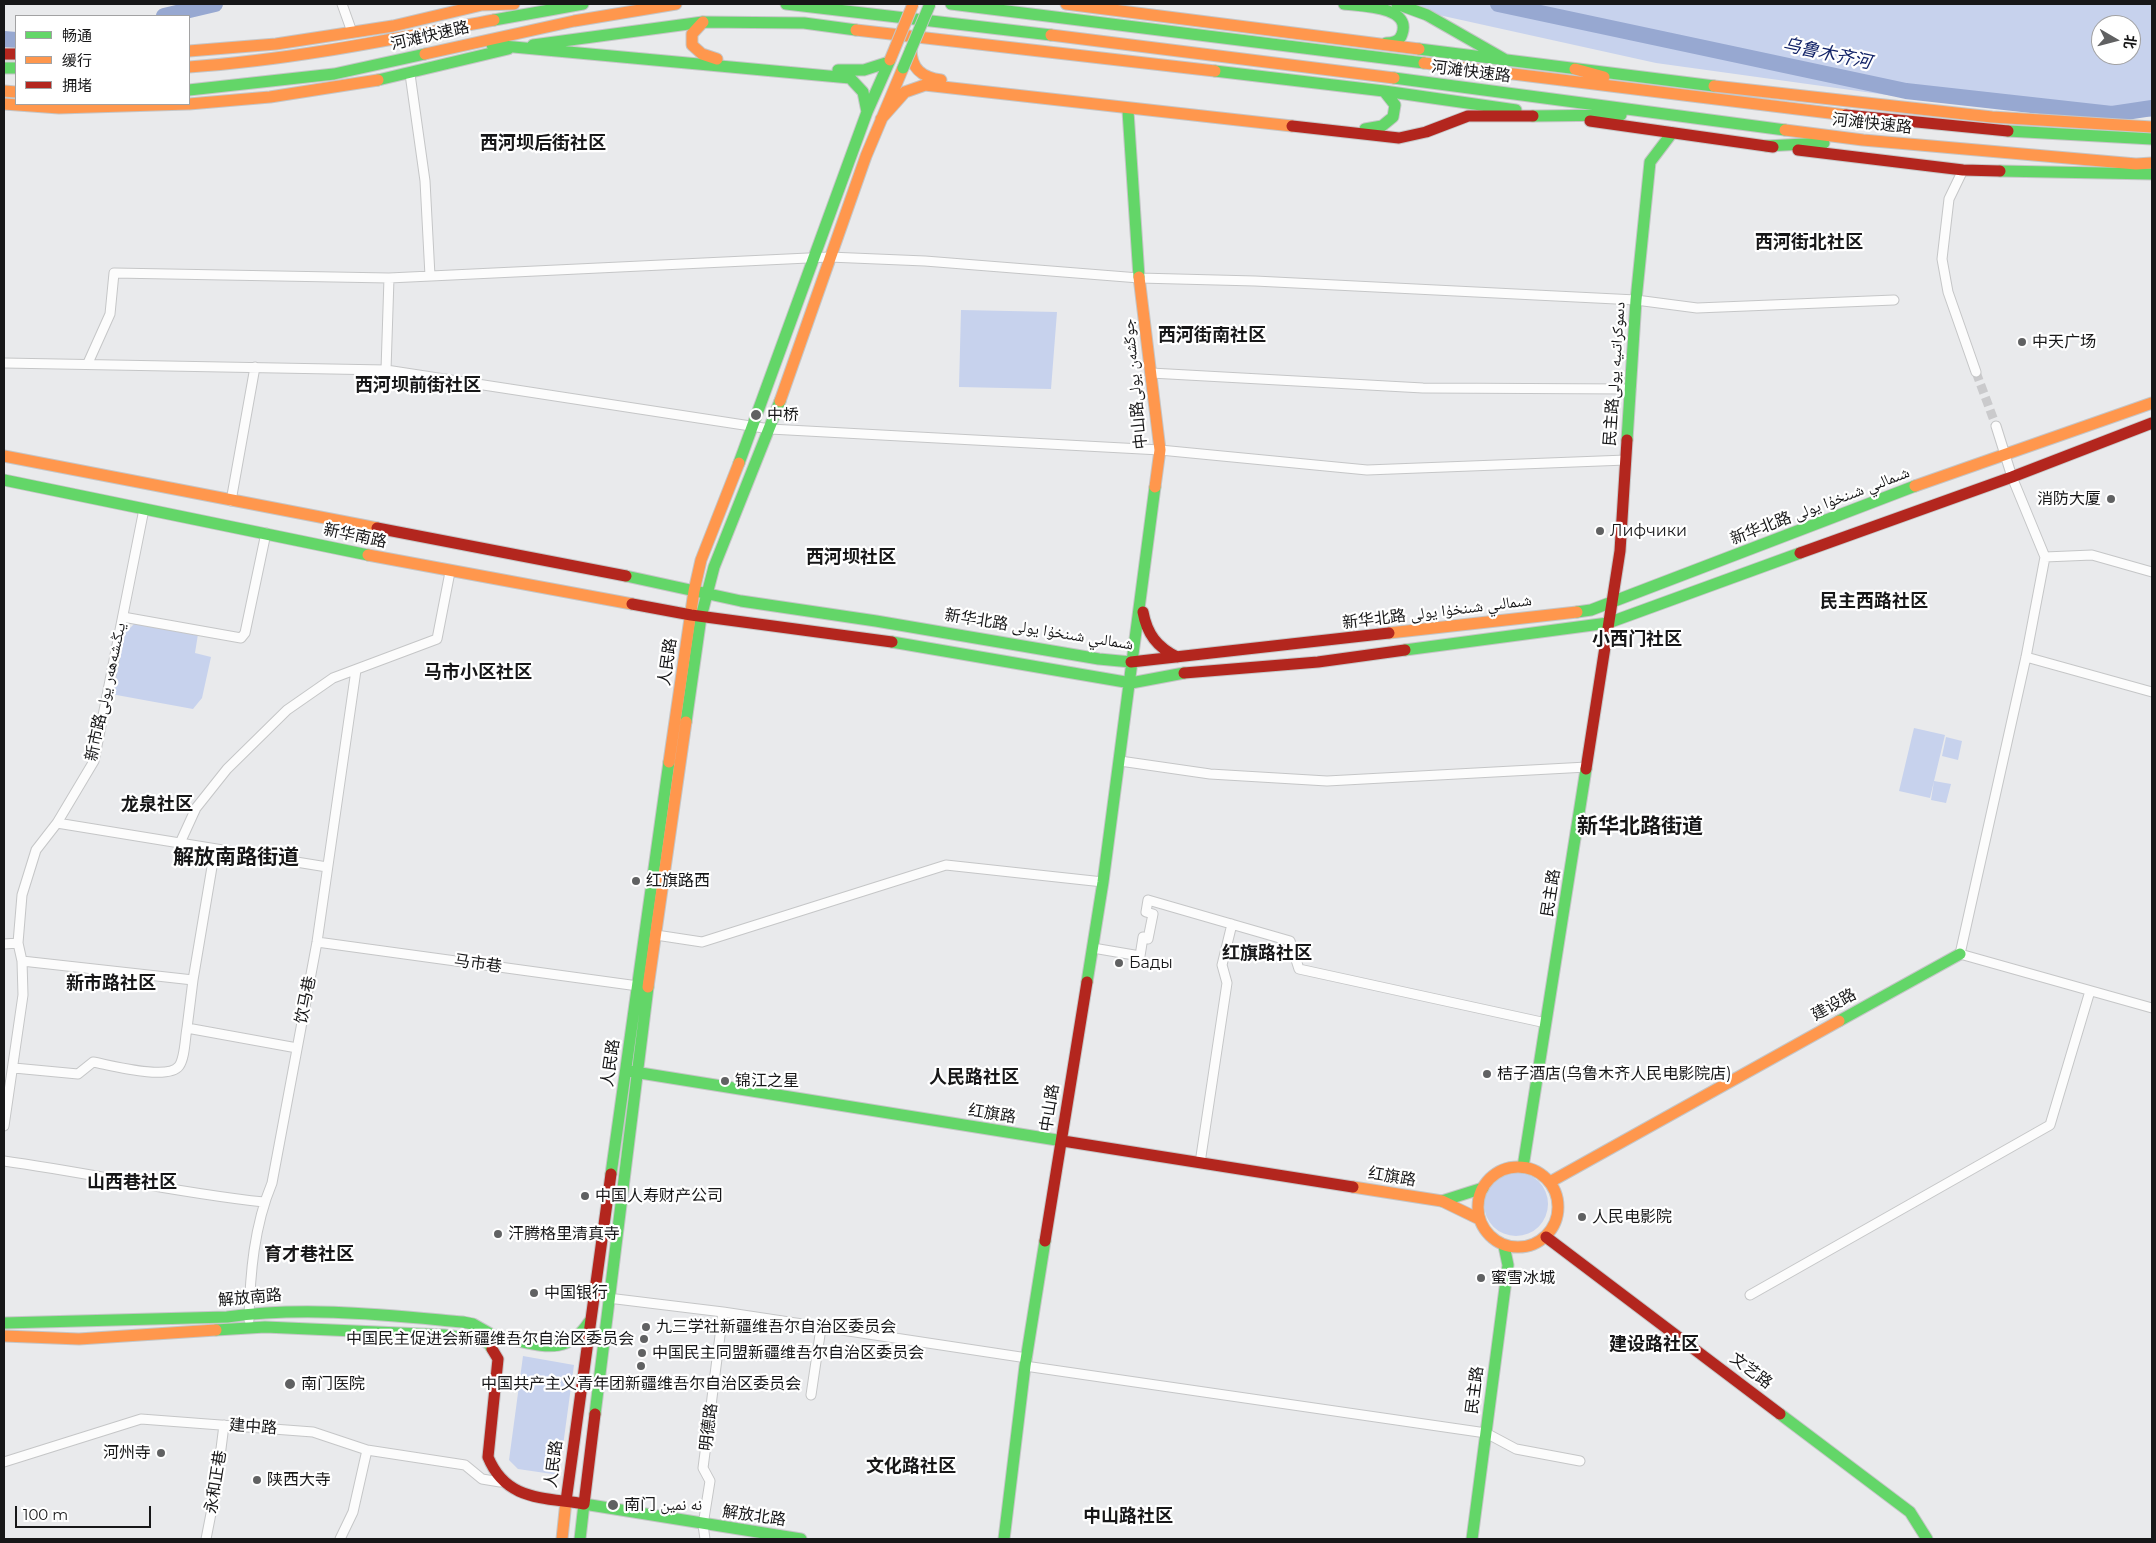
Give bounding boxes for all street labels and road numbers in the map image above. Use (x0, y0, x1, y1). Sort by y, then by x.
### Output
street label: 河滩快速路 (389, 18, 471, 54)
street label: 河滩快速路 (1430, 58, 1512, 86)
street label: 河滩快速路 (1831, 110, 1913, 138)
street label: 民主路دىموكراتىيە يولى (1600, 301, 1630, 447)
street label: 中山路جوڭشەن يولى (1119, 318, 1151, 450)
street label: 新华北路 شىمالىي شىنخۇا يولى (1728, 463, 1912, 549)
street label: 新华南路 (322, 520, 388, 552)
street label: 新华北路 شىمالىي شىنخۇا يولى (1341, 591, 1533, 633)
street label: 新华北路 شىمالىي شىنخۇا يولى (943, 606, 1135, 654)
street label: 新市路يىڭىشەھەر يولى (82, 621, 130, 763)
street label: 人民路 (655, 637, 681, 687)
street label: 民主路 (1538, 868, 1564, 918)
street label: 马市巷 (453, 951, 503, 977)
street label: 饮马巷 (292, 975, 320, 1025)
street label: 建设路 (1808, 985, 1860, 1025)
street label: 人民路 (598, 1038, 624, 1088)
street label: 中山路 (1037, 1083, 1063, 1133)
street label: 红旗路 (967, 1101, 1017, 1127)
street label: 红旗路 (1367, 1164, 1417, 1190)
street label: 解放南路 (217, 1286, 283, 1310)
street label: 文艺路 (1726, 1349, 1776, 1393)
street label: 民主路 (1463, 1365, 1487, 1415)
street label: 明德路 (697, 1402, 721, 1452)
street label: 建中路 (228, 1416, 278, 1438)
street label: 人民路 (542, 1439, 566, 1489)
street label: 永和正巷 (202, 1449, 230, 1515)
street label: 解放北路 (721, 1502, 787, 1530)

